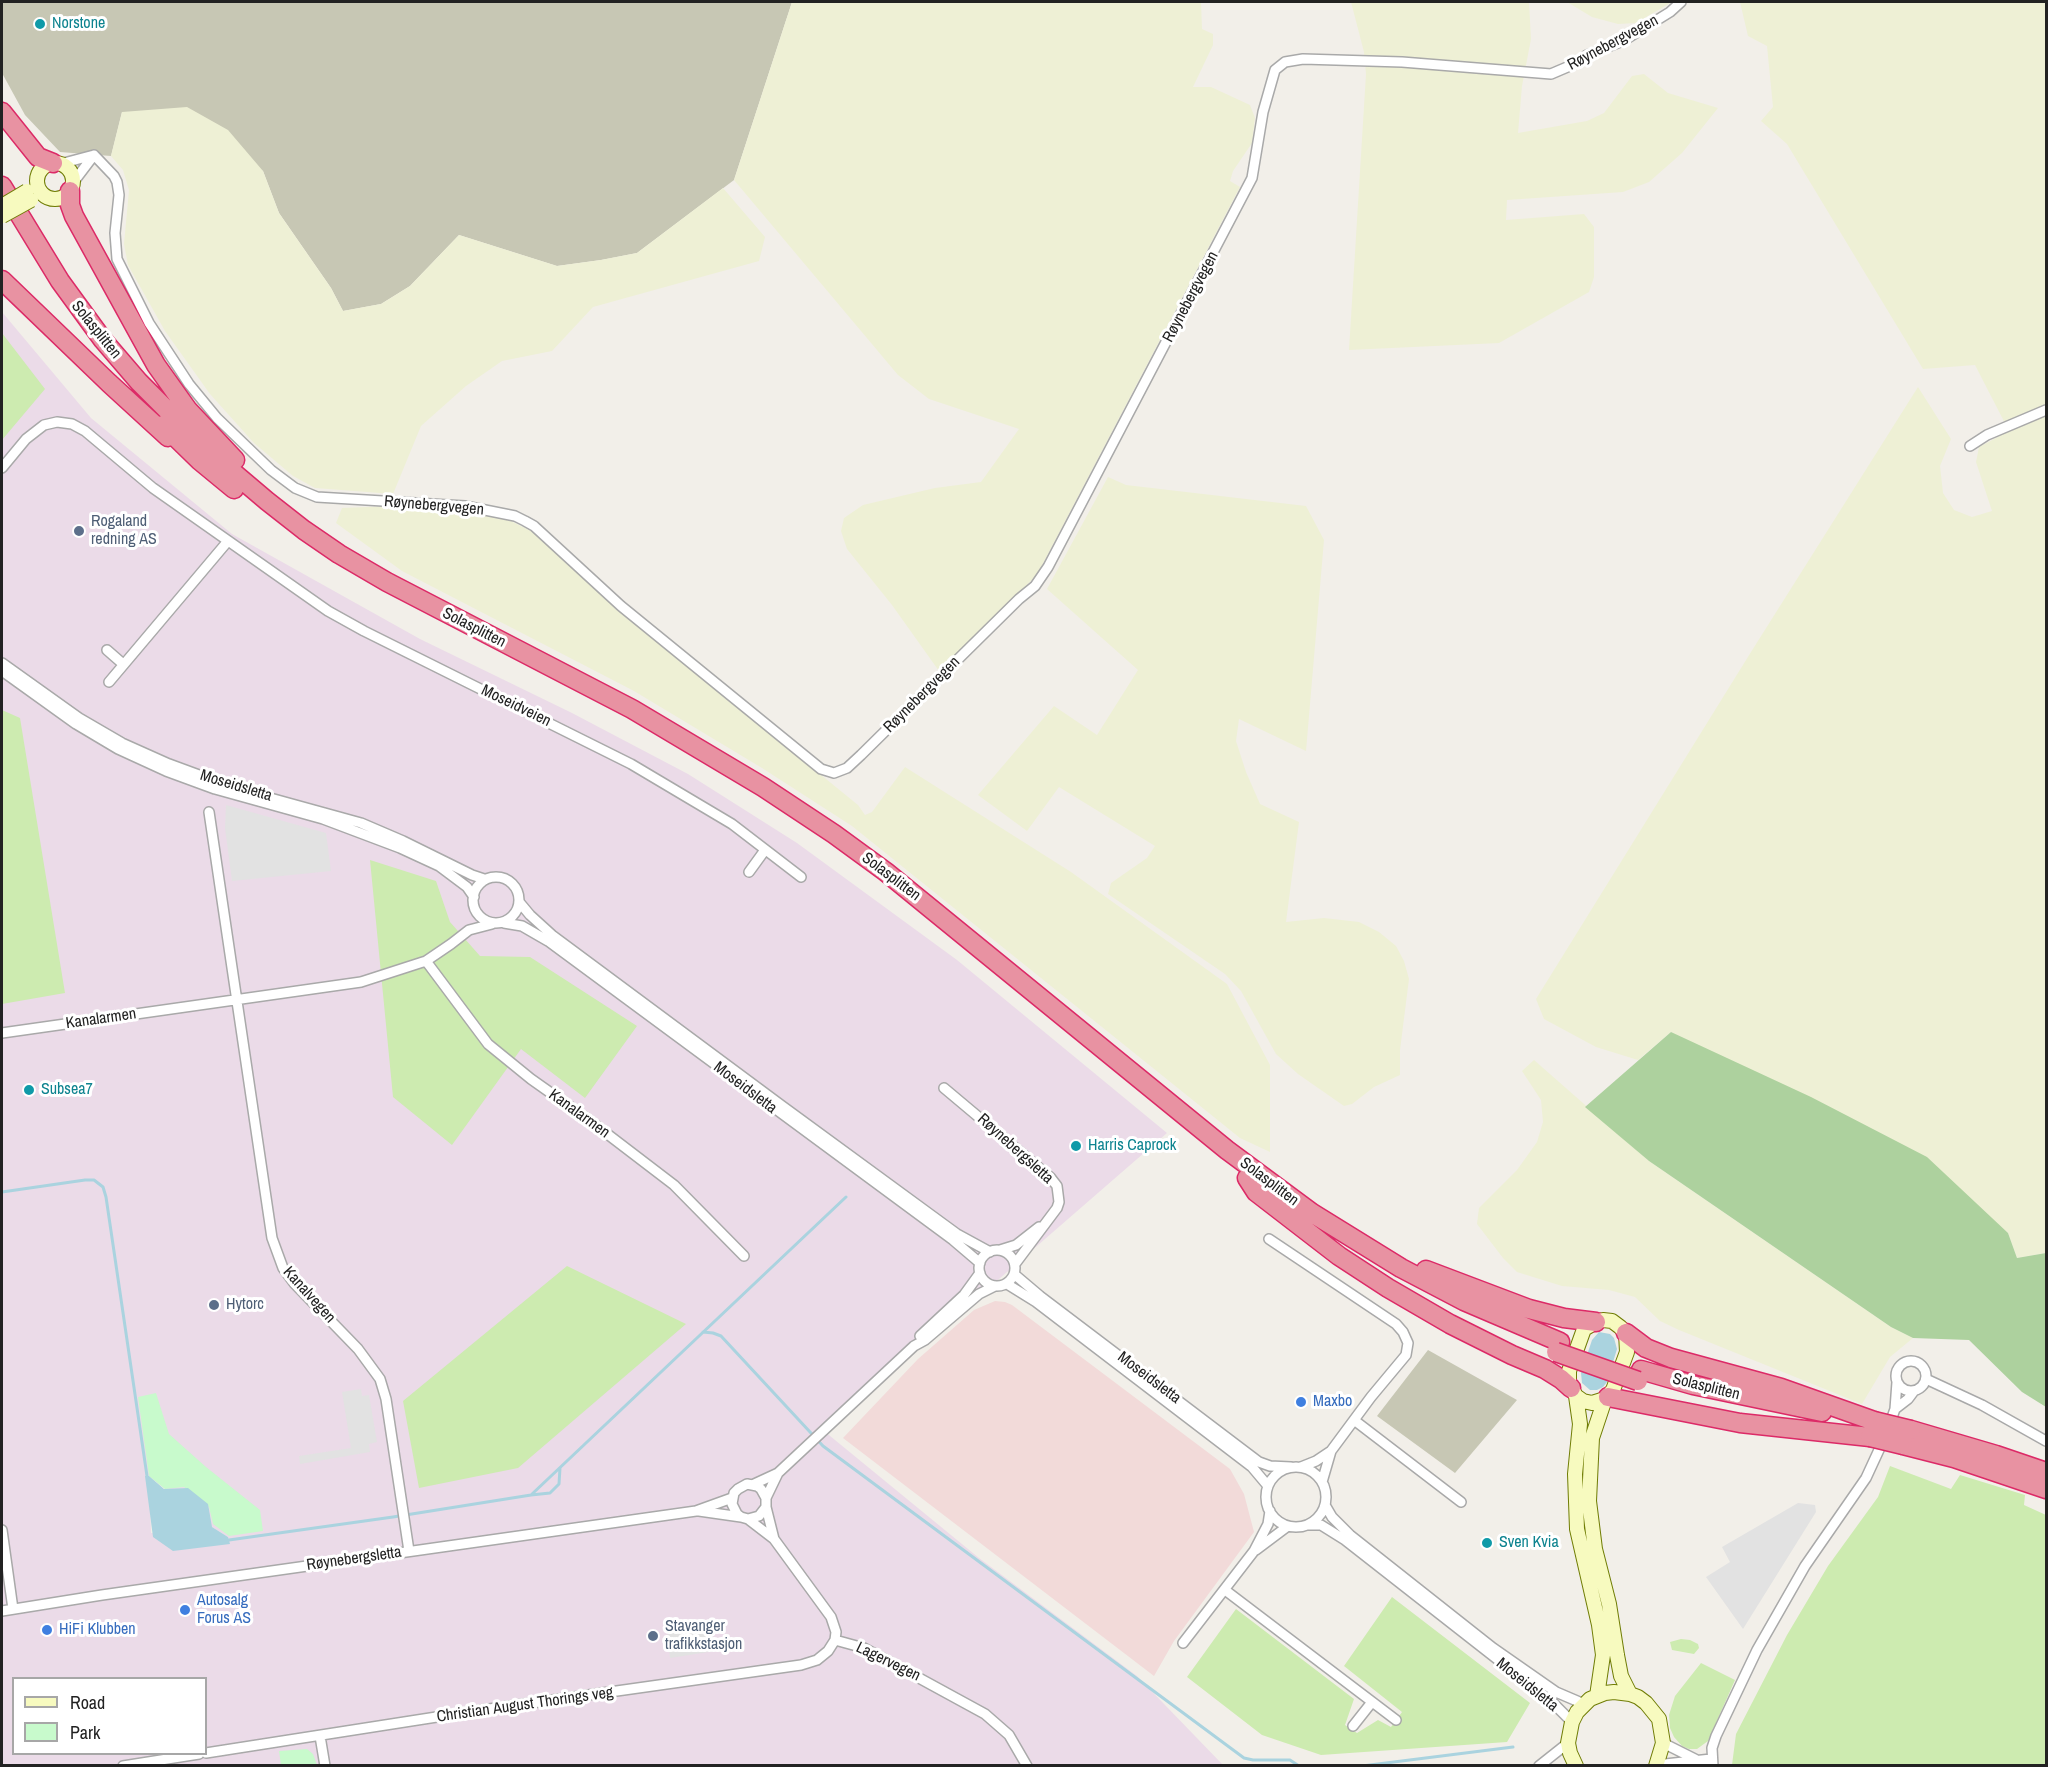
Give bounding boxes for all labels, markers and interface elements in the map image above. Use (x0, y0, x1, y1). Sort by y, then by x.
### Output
street label: Røynebergvegen (1564, 11, 1662, 75)
place label: Norstone (52, 14, 105, 34)
marker: Norstone (33, 17, 47, 31)
street label: Røynebergvegen (1159, 248, 1223, 346)
street label: Solasplitten (67, 297, 125, 363)
street label: Røynebergvegen (383, 492, 485, 520)
place label: Rogaland redning AS (91, 512, 157, 550)
marker: Rogaland redning AS (72, 524, 86, 538)
street label: Solasplitten (439, 604, 509, 652)
street label: Røynebergvegen (880, 653, 964, 737)
street label: Moseidveien (478, 681, 554, 731)
street label: Moseidsletta (198, 766, 274, 806)
street label: Solasplitten (858, 849, 924, 905)
street label: Kanalarmen (65, 1005, 137, 1033)
street label: Moseidsletta (710, 1058, 780, 1118)
place label: Subsea7 (41, 1080, 93, 1100)
marker: Subsea7 (22, 1083, 36, 1097)
street label: Kanalarmen (545, 1085, 613, 1143)
street label: Røynebergsletta (973, 1110, 1057, 1188)
place label: Harris Caprock (1088, 1136, 1176, 1156)
marker: Harris Caprock (1069, 1139, 1083, 1153)
street label: Solasplitten (1236, 1154, 1302, 1210)
street label: Kanalvegen (279, 1263, 339, 1327)
place label: Hytorc (226, 1295, 264, 1315)
marker: Hytorc (207, 1298, 221, 1312)
street label: Moseidsletta (1114, 1348, 1184, 1408)
street label: Solasplitten (1670, 1369, 1742, 1405)
place label: Maxbo (1313, 1392, 1352, 1412)
marker: Maxbo (1294, 1395, 1308, 1409)
place label: Sven Kvia (1499, 1533, 1559, 1553)
marker: Sven Kvia (1480, 1536, 1494, 1550)
street label: Røynebergsletta (305, 1543, 403, 1575)
place label: Autosalg Forus AS (197, 1591, 251, 1629)
marker: Autosalg Forus AS (178, 1603, 192, 1617)
place label: Stavanger trafikkstasjon (665, 1617, 742, 1655)
place label: HiFi Klubben (59, 1620, 136, 1640)
marker: HiFi Klubben (40, 1623, 54, 1637)
marker: Stavanger trafikkstasjon (646, 1629, 660, 1643)
street label: Lagervegen (853, 1638, 923, 1686)
street label: Moseidsletta (1492, 1654, 1562, 1716)
legend (12, 1677, 207, 1755)
street label: Christian August Thorings veg (436, 1683, 614, 1727)
text: Road (70, 1690, 105, 1715)
text: Park (70, 1720, 100, 1745)

